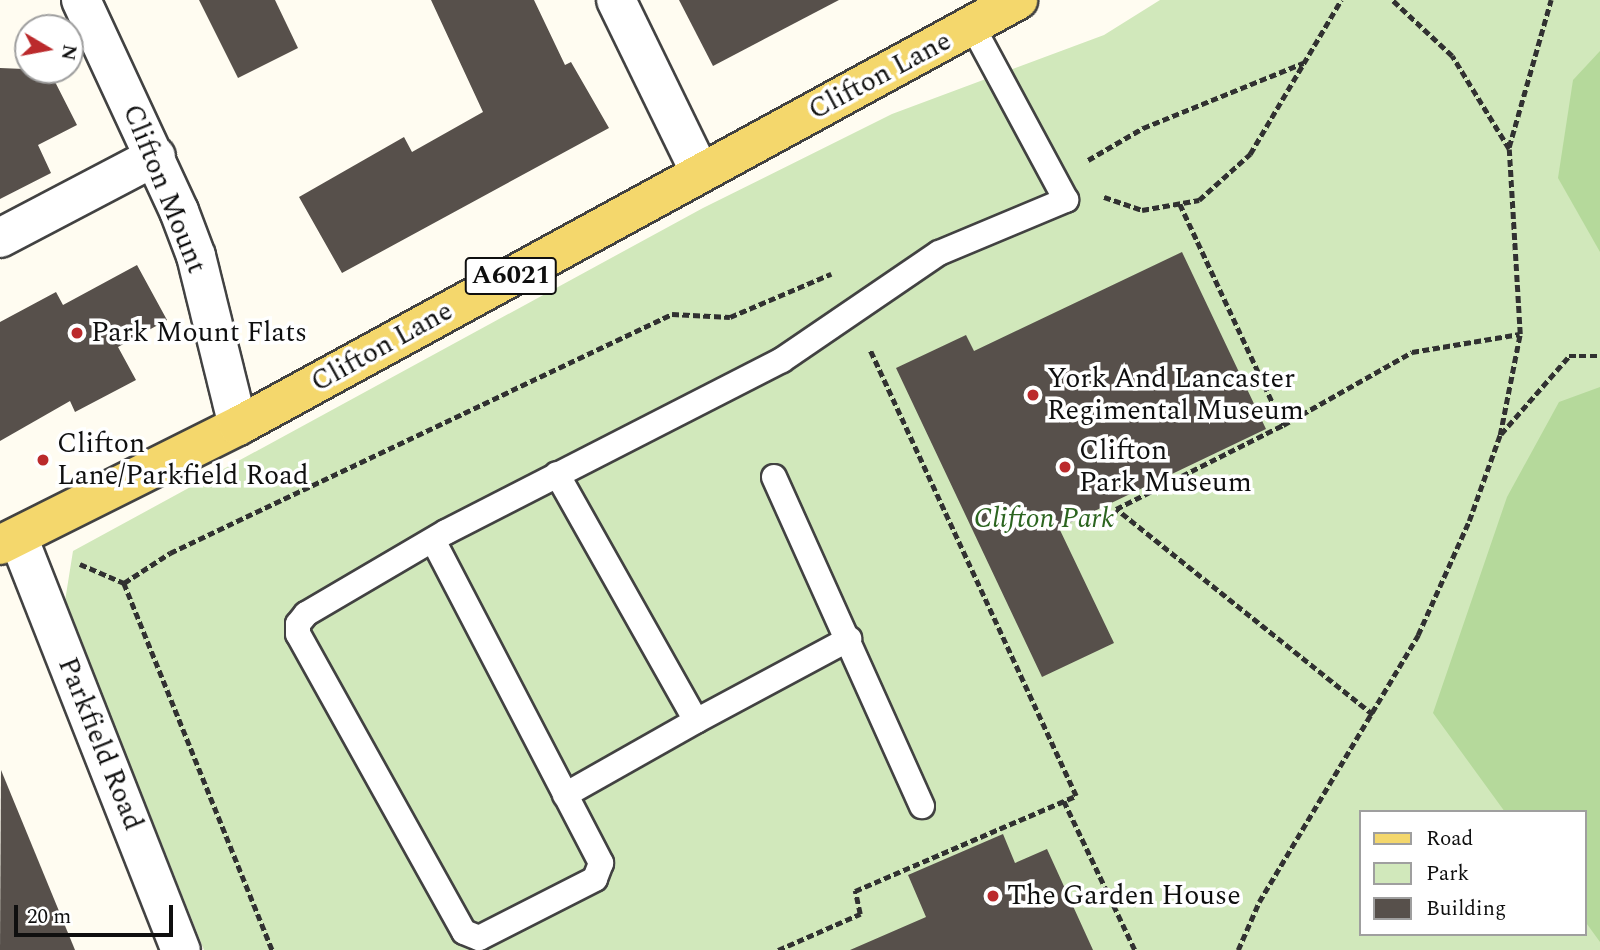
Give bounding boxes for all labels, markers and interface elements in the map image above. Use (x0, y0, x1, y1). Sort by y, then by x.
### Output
north arrow (14, 14, 84, 84)
street label: Clifton Lane (803, 24, 957, 128)
text: N (53, 42, 84, 63)
street label: Clifton Mount (115, 100, 213, 278)
road number: A6021 (464, 254, 558, 298)
street label: Clifton Lane (305, 294, 459, 400)
place label: Park Mount Flats (91, 316, 307, 350)
marker: Park Mount Flats (69, 325, 85, 341)
place label: York And Lancaster Regimental Museum (1047, 362, 1304, 428)
marker: York And Lancaster Regimental Museum (1025, 387, 1041, 403)
place label: Clifton Lane/Parkfield Road (57, 427, 309, 493)
place label: Clifton Park Museum (1079, 434, 1252, 500)
marker: Clifton Lane/Parkfield Road (35, 452, 51, 468)
marker: Clifton Park Museum (1057, 459, 1073, 475)
park label: Clifton Park (974, 502, 1114, 536)
street label: Parkfield Road (50, 653, 150, 835)
legend (1358, 810, 1586, 936)
text: Road (1426, 823, 1473, 855)
text: Park (1426, 858, 1469, 890)
place label: The Garden House (1007, 879, 1241, 913)
marker: The Garden House (985, 888, 1001, 904)
scale bar (18, 890, 177, 934)
text: Building (1426, 893, 1506, 925)
text: 20 m (27, 901, 71, 933)

